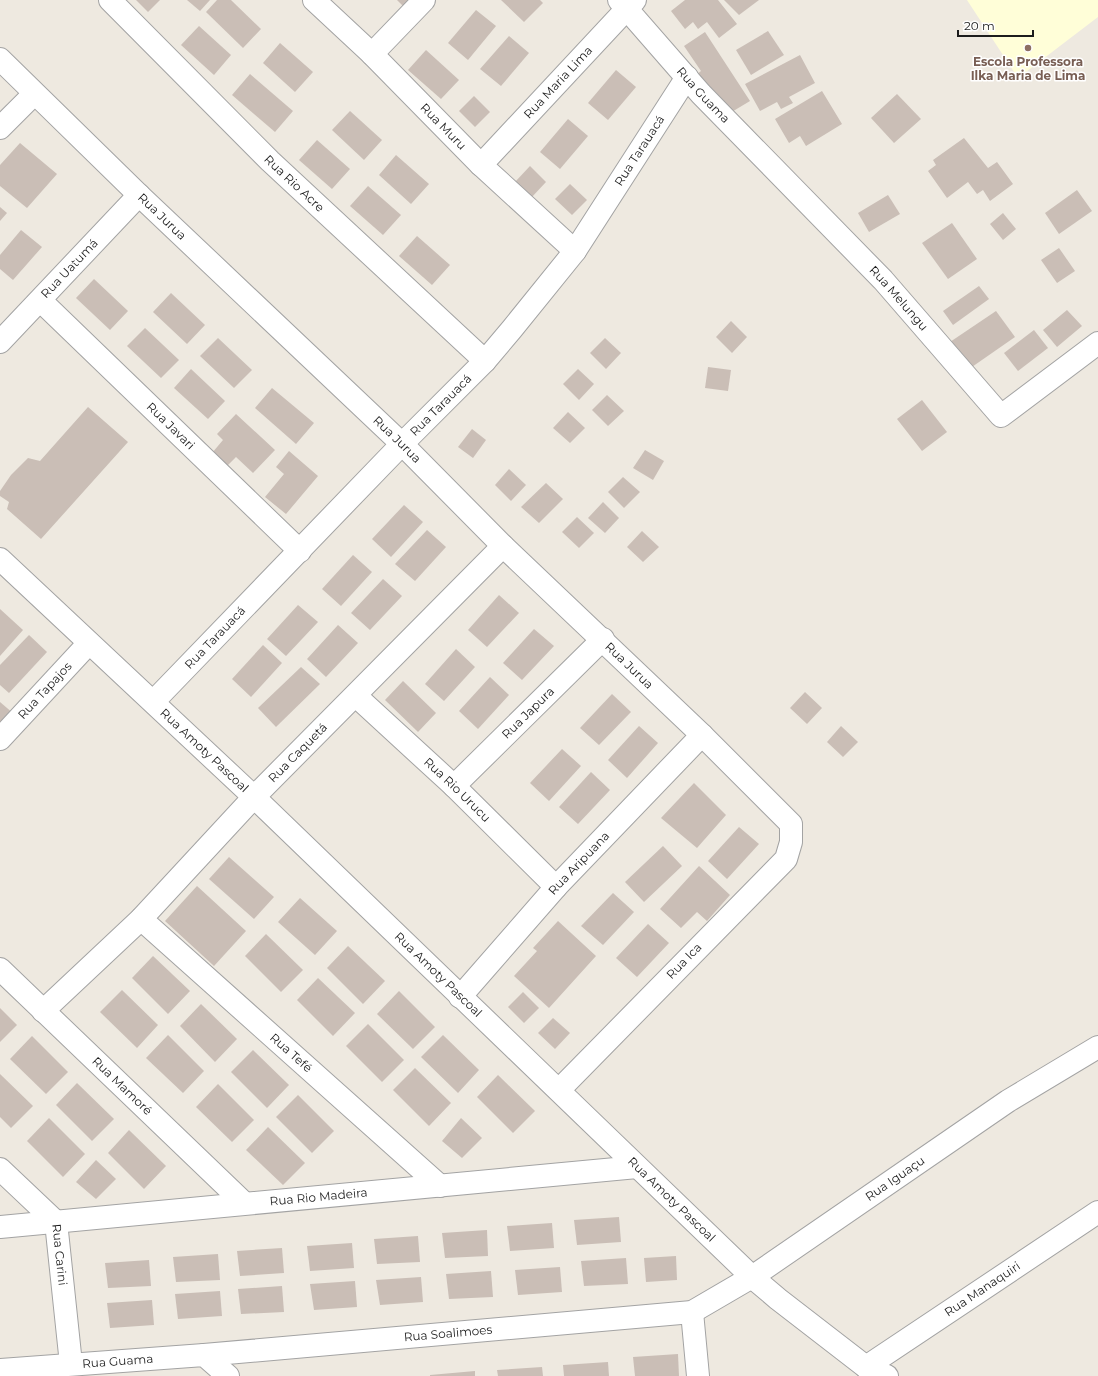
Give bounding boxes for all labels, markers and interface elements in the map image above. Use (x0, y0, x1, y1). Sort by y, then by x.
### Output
scale bar (958, 12, 1033, 38)
text: 20 m (964, 18, 995, 33)
street label: Rua Maria Lima (520, 43, 595, 122)
marker: Escola Professora Ilka Maria de Lima (1023, 43, 1033, 53)
place label: Escola Professora Ilka Maria de Lima (971, 54, 1085, 83)
street label: Rua Guama (674, 64, 733, 126)
street label: Rua Muru (417, 100, 470, 153)
street label: Rua Tarauacá (611, 112, 667, 189)
street label: Rua Rio Acre (261, 152, 328, 215)
street label: Rua Jurua (135, 190, 190, 243)
street label: Rua Uatumá (37, 235, 101, 301)
street label: Rua Melungu (866, 262, 931, 334)
street label: Rua Tarauacá (406, 371, 474, 439)
street label: Rua Javari (144, 399, 198, 452)
street label: Rua Jurua (370, 413, 425, 466)
street label: Rua Tarauacá (181, 603, 248, 672)
street label: Rua Jurua (602, 639, 657, 692)
street label: Rua Tapajos (14, 658, 75, 722)
street label: Rua Japura (498, 683, 557, 742)
street label: Rua Amoty Pascoal (157, 705, 252, 795)
street label: Rua Caquetá (265, 720, 330, 785)
street label: Rua Rio Urucu (421, 754, 494, 825)
street label: Rua Aripuana (545, 828, 612, 898)
street label: Rua Amoty Pascoal (392, 929, 486, 1020)
street label: Rua Ica (663, 939, 704, 982)
street label: Rua Tefé (267, 1030, 316, 1075)
street label: Rua Mamoré (89, 1053, 156, 1118)
street label: Rua Amoty Pascoal (625, 1153, 719, 1245)
street label: Rua Iguaçu (862, 1153, 927, 1204)
street label: Rua Rio Madeira (269, 1184, 368, 1209)
street label: Rua Carini (49, 1223, 71, 1286)
street label: Rua Manaquiri (941, 1258, 1023, 1320)
street label: Rua Soalimoes (403, 1322, 493, 1344)
street label: Rua Guama (82, 1351, 154, 1371)

